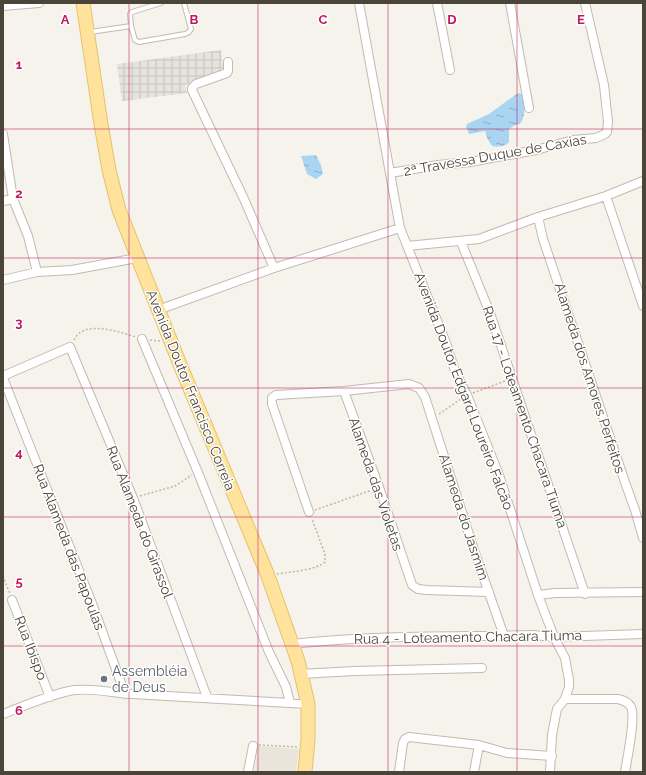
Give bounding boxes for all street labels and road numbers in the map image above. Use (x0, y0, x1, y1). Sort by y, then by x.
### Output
street label: 2ª Travessa Duque de Caxias (402, 131, 588, 179)
street label: Avenida Doutor Edgard Loureiro Falcão (411, 270, 517, 512)
street label: Alameda dos Amores Perfeitos (552, 281, 629, 476)
street label: Avenida Doutor Francisco Correia (143, 287, 239, 493)
street label: Rua 17 - Loteamento Chacara Tiuma (479, 304, 571, 530)
street label: Alameda das Violetas (346, 415, 406, 553)
street label: Rua Alameda do Girassol (104, 444, 177, 601)
street label: Alameda do Jasmim (436, 452, 492, 582)
street label: Rua Alameda das Papoulas (30, 462, 108, 632)
street label: Rua Ibispo (11, 614, 51, 682)
street label: Rua 4 - Loteamento Chacara Tiuma (354, 627, 582, 647)

